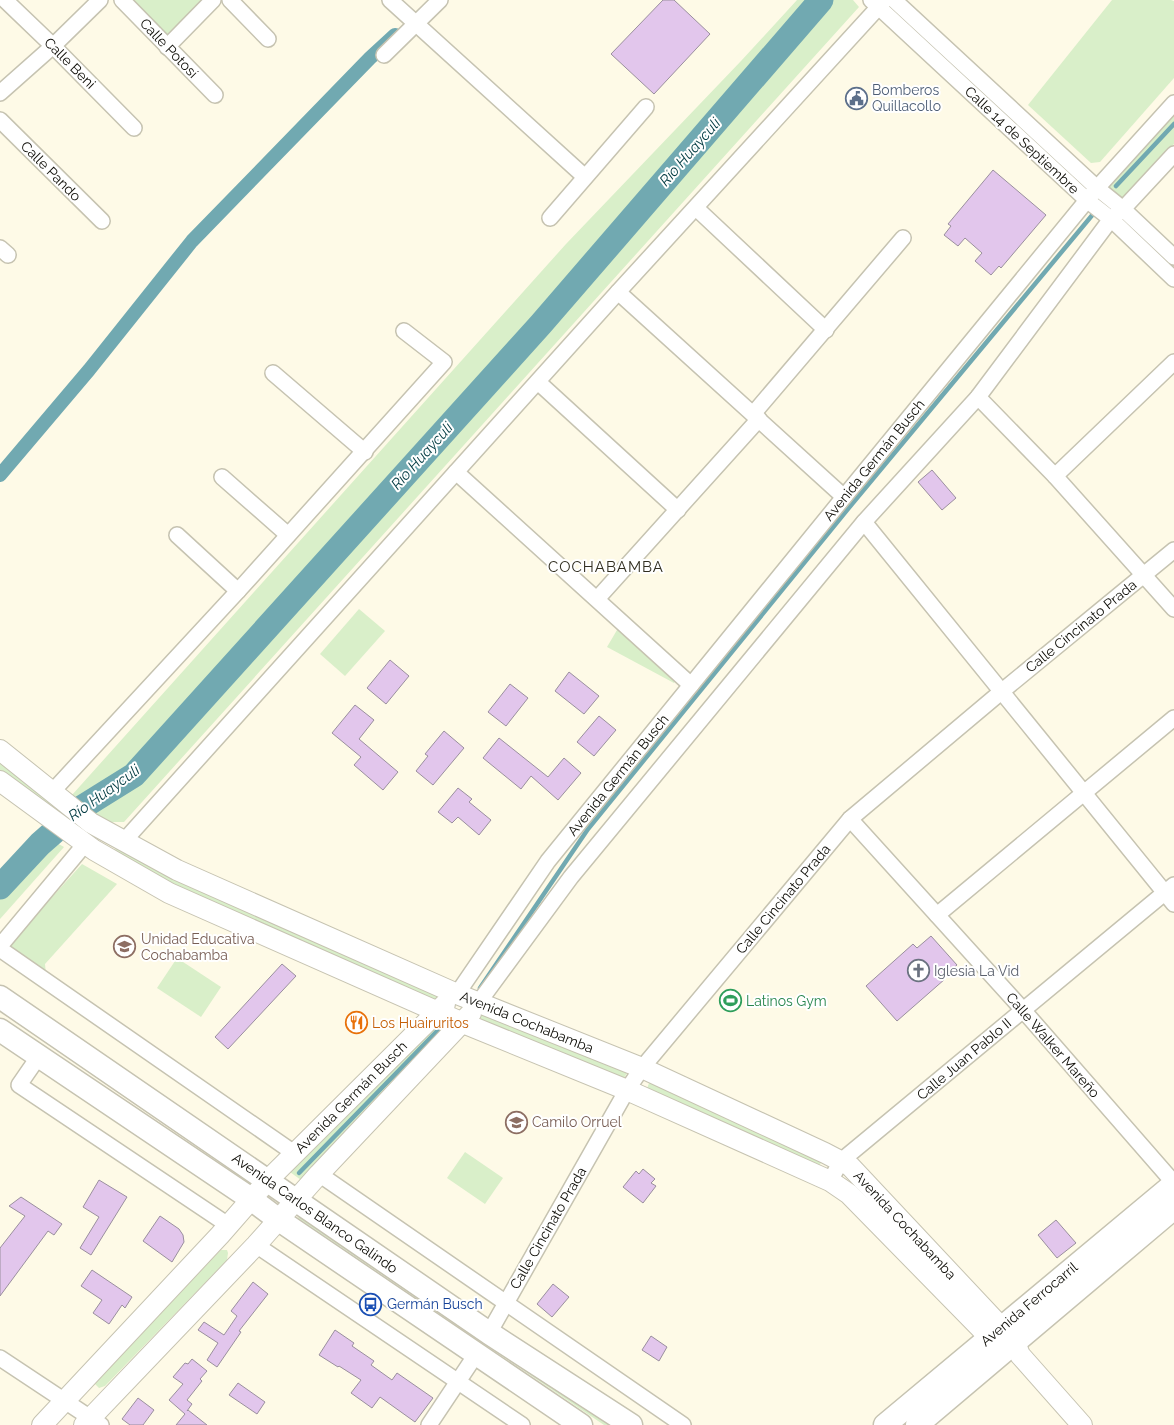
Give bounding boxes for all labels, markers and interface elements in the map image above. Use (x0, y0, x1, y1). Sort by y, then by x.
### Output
street label: Calle Potosí (137, 15, 202, 82)
street label: Calle Beni (41, 34, 99, 92)
place label: Bomberos Quillacollo (872, 82, 941, 114)
street label: Calle 14 de Septiembre (962, 83, 1082, 197)
public building icon: Bomberos Quillacollo (844, 86, 868, 110)
water label: Río Huayculi (656, 114, 725, 190)
street label: Calle Pando (18, 138, 84, 204)
street label: Avenida Germán Busch (820, 396, 928, 524)
water label: Río Huayculi (387, 418, 457, 493)
district label: COCHABAMBA (548, 558, 664, 576)
street label: Calle Cincinato Prada (1022, 576, 1140, 676)
street label: Avenida Germán Busch (564, 711, 672, 839)
water label: Río Huayculi (65, 761, 144, 825)
street label: Calle Cincinato Prada (733, 841, 833, 957)
place label: Unidad Educativa Cochabamba (141, 931, 255, 963)
school or university icon: Unidad Educativa Cochabamba (113, 935, 137, 959)
church icon: Iglesia La Vid (906, 959, 930, 983)
place label: Iglesia La Vid (934, 963, 1019, 979)
street label: Avenida Cochabamba (458, 988, 596, 1056)
sports icon: Latinos Gym (718, 989, 742, 1013)
street label: Calle Walker Mareño (1003, 989, 1103, 1101)
place label: Latinos Gym (746, 993, 827, 1009)
restaurant icon: Los Huairuritos (344, 1011, 368, 1035)
place label: Los Huairuritos (372, 1015, 469, 1031)
street label: Calle Juan Pablo II (914, 1015, 1014, 1103)
street label: Avenida Germán Busch (292, 1038, 410, 1156)
school or university icon: Camilo Orruel (504, 1110, 528, 1134)
place label: Camilo Orruel (532, 1114, 622, 1130)
street label: Avenida Carlos Blanco Galindo (229, 1150, 401, 1276)
street label: Calle Cincinato Prada (507, 1164, 589, 1292)
street label: Avenida Cochabamba (851, 1167, 959, 1283)
street label: Avenida Ferrocarril (977, 1259, 1081, 1349)
bus stop icon: Germán Busch (359, 1292, 383, 1316)
place label: Germán Busch (387, 1296, 483, 1312)

